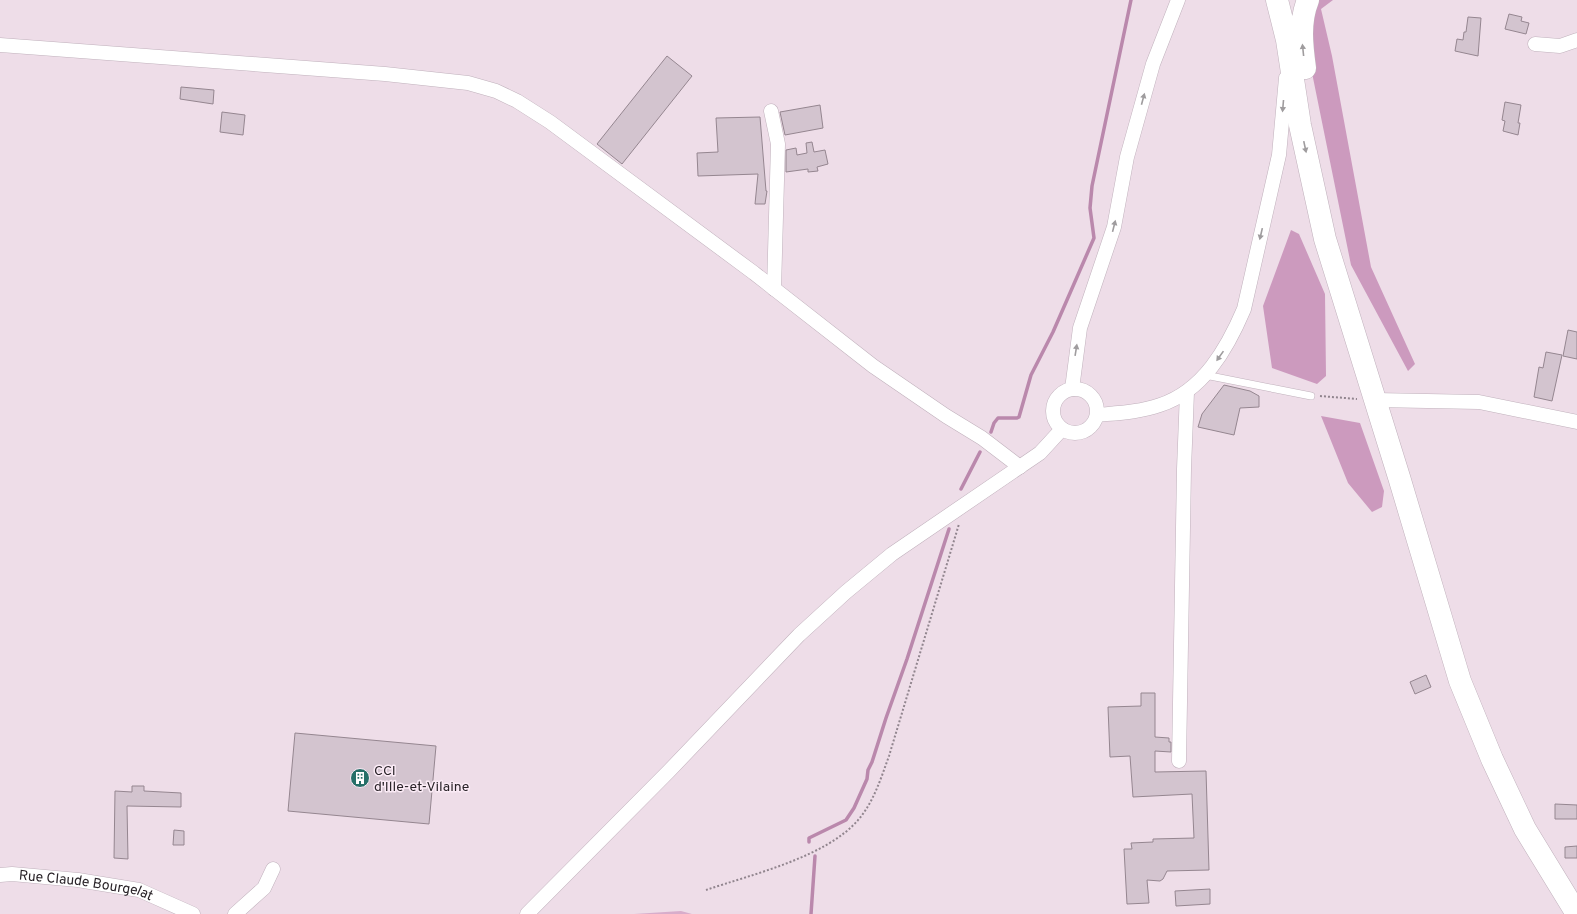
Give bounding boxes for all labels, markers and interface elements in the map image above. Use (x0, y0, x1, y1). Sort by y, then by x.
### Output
one-way arrow (1299, 44, 1306, 57)
one-way arrow (1140, 93, 1146, 105)
one-way arrow (1280, 100, 1287, 112)
one-way arrow (1302, 141, 1308, 153)
one-way arrow (1111, 220, 1117, 232)
one-way arrow (1257, 228, 1263, 240)
one-way arrow (1073, 344, 1079, 356)
one-way arrow (1216, 351, 1224, 362)
place label: CCI d'Ille-et-Vilaine (374, 763, 469, 796)
building icon: CCI d'Ille-et-Vilaine (349, 767, 371, 789)
street label: Rue Claude Bourgelat (18, 868, 155, 905)

